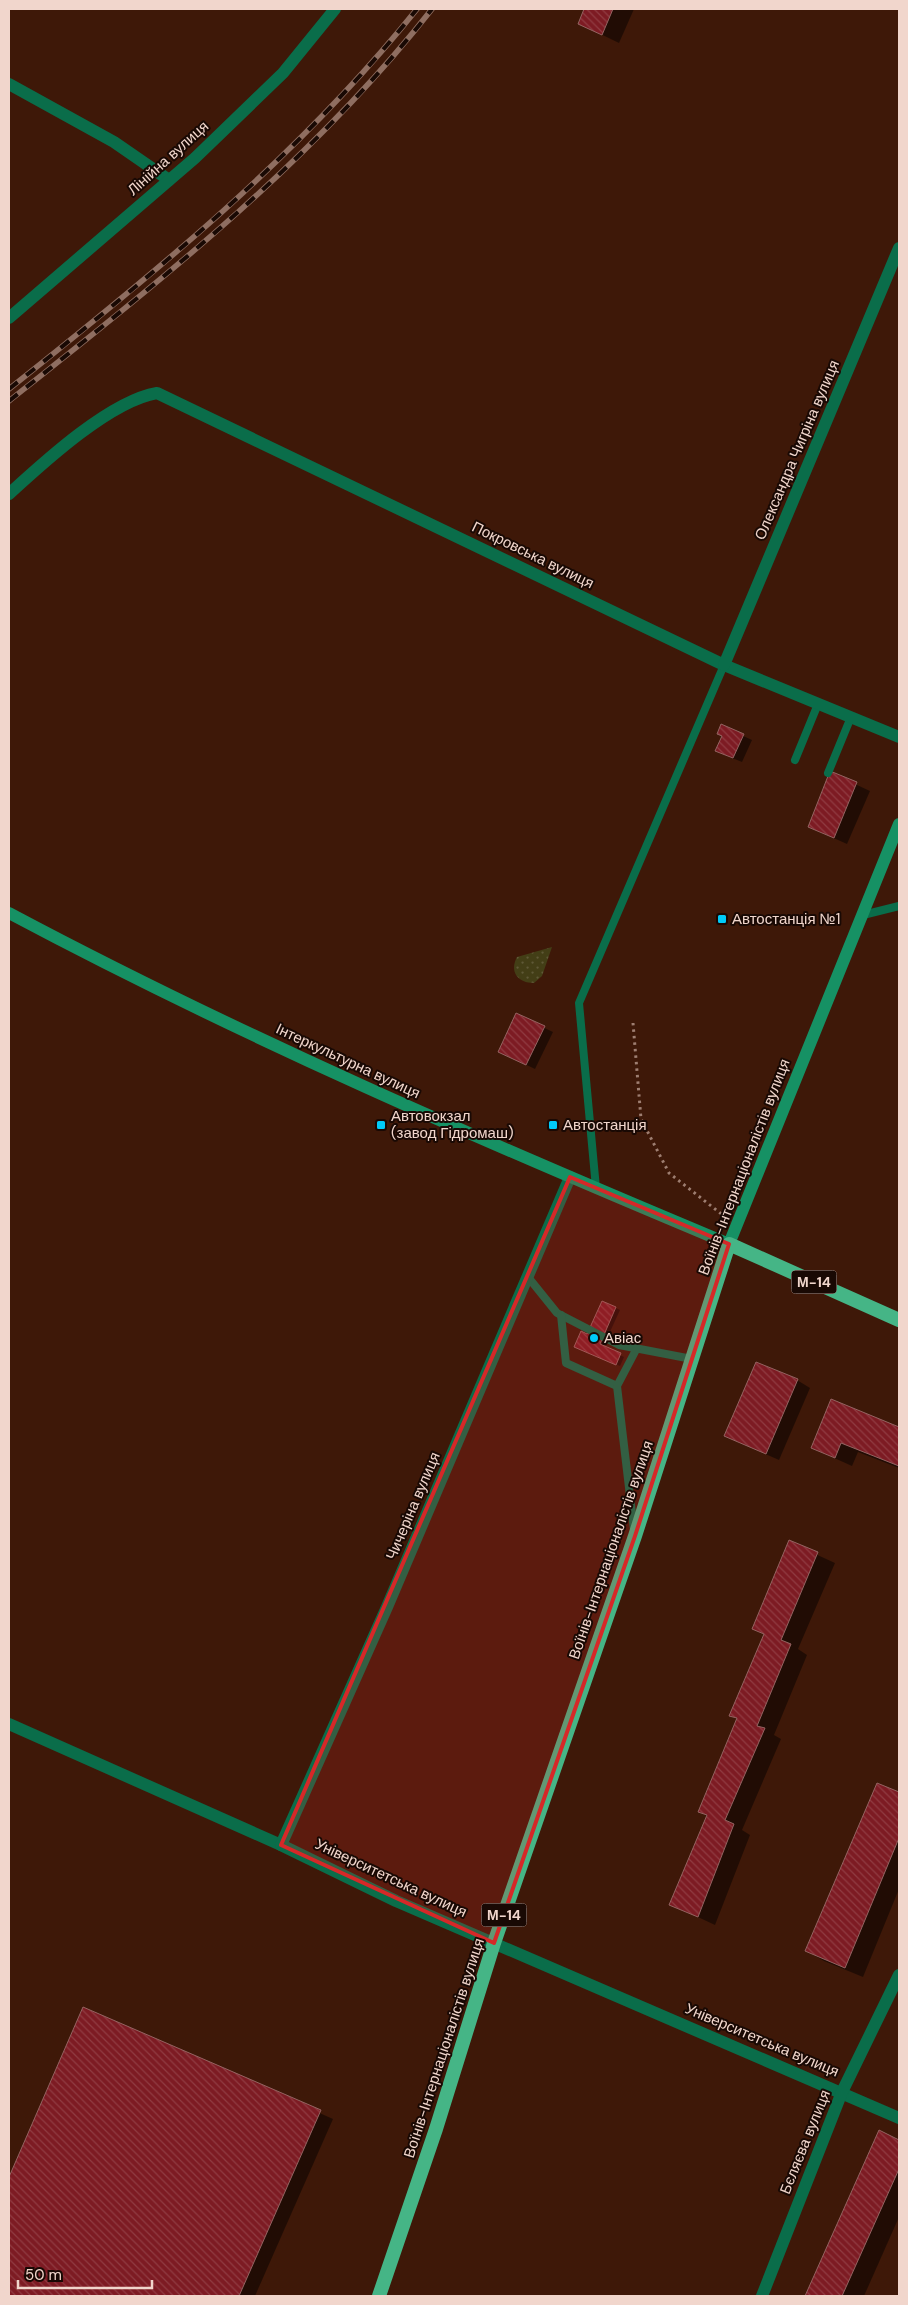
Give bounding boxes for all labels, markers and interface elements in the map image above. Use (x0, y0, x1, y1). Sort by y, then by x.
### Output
street label: Лінійна вулиця (123, 116, 213, 200)
street label: Олександра Чигріна вулиця (750, 357, 844, 543)
street label: Покровська вулиця (469, 517, 597, 593)
place label: Автостанція №1 (732, 909, 840, 929)
marker: Автостанція №1 (716, 913, 728, 925)
street label: Інтеркультурна вулиця (273, 1019, 423, 1103)
street label: Воїнів-Інтернаціоналістів вулиця (693, 1056, 795, 1278)
place label: Автовокзал (завод Гідромаш) (391, 1106, 514, 1143)
place label: Автостанція (563, 1115, 647, 1135)
marker: Автовокзал (завод Гідромаш) (375, 1119, 387, 1131)
marker: Автостанція (547, 1119, 559, 1131)
road number: М-14 (792, 1270, 836, 1294)
place label: Авіас (604, 1328, 642, 1348)
marker: Авіас (588, 1332, 600, 1344)
street label: Воїнів-Інтернаціоналістів вулиця (564, 1438, 658, 1662)
street label: Чичеріна вулиця (381, 1449, 445, 1563)
street label: Університетська вулиця (312, 1834, 470, 1922)
road number: М-14 (482, 1904, 526, 1926)
street label: Воїнів-Інтернаціоналістів вулиця (399, 1936, 489, 2160)
street label: Університетська вулиця (682, 1999, 842, 2081)
street label: Бєляєва вулиця (775, 2087, 835, 2197)
scale bar (18, 2258, 151, 2290)
text: 50 m (25, 2265, 62, 2285)

